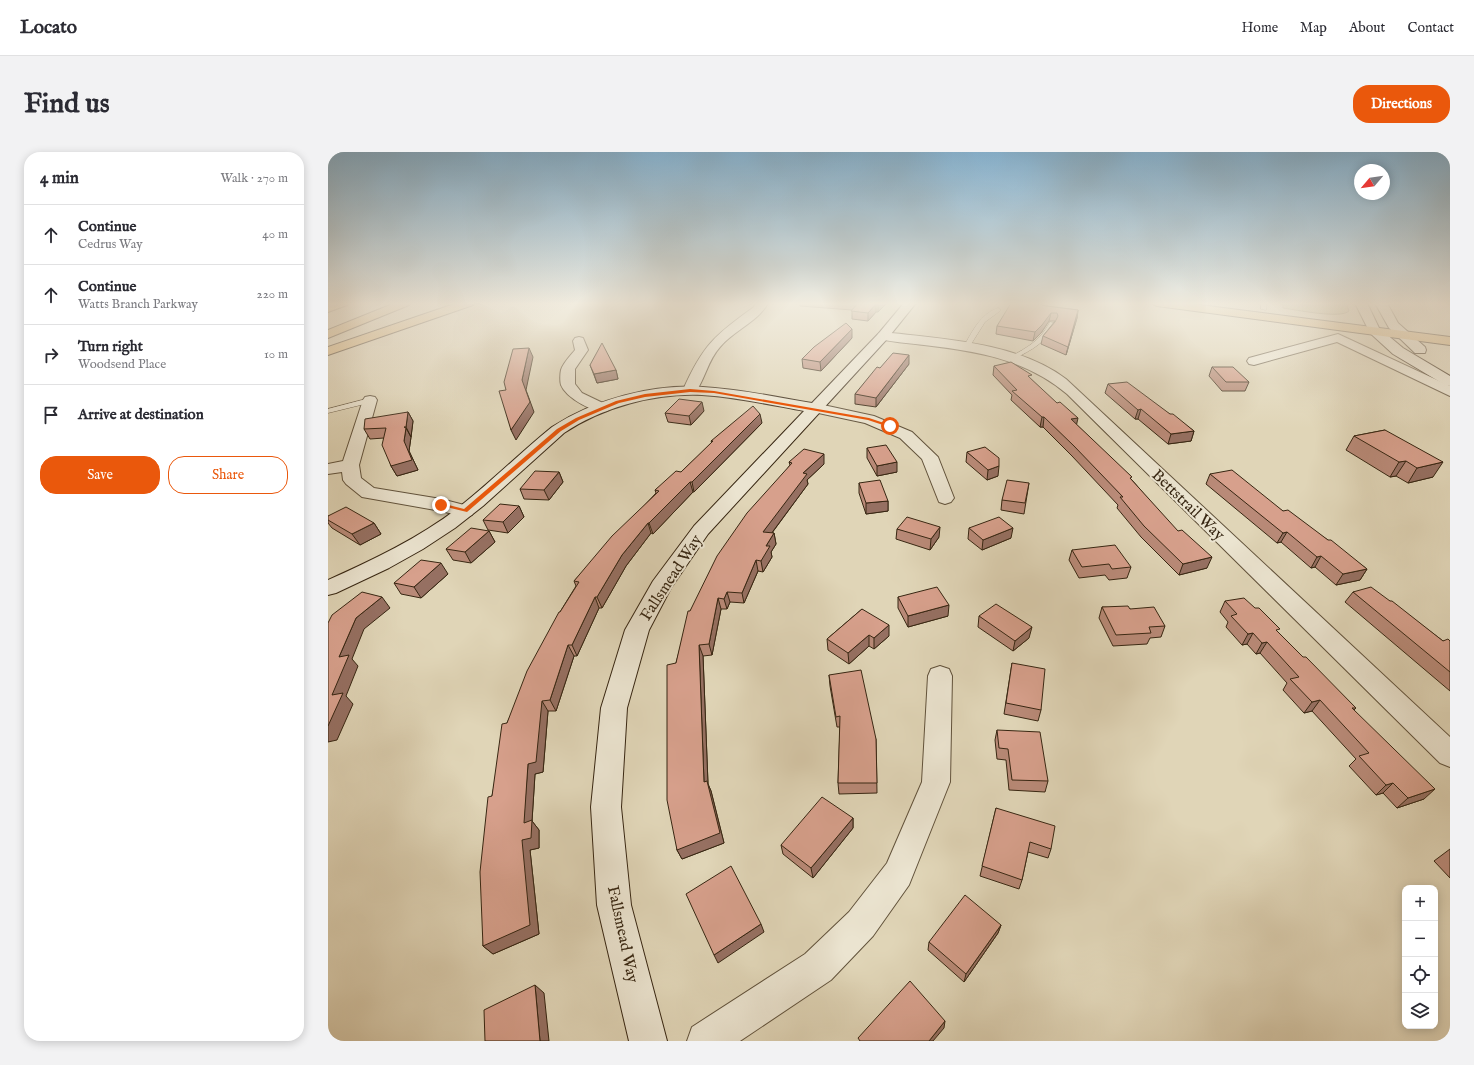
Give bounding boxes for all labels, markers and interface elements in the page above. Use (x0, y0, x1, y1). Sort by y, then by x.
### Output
text: Locato (20, 16, 77, 40)
text: Home (1242, 19, 1278, 37)
text: Map (1300, 19, 1327, 37)
text: About (1349, 19, 1385, 37)
text: Contact (1407, 19, 1454, 37)
button: Directions (1353, 85, 1450, 123)
text: Find us (24, 87, 110, 122)
north arrow (1354, 164, 1390, 200)
text: 4 min (40, 168, 79, 189)
text: Walk · 270 m (220, 170, 288, 187)
text: Continue (78, 217, 136, 236)
icon: ahead (40, 224, 62, 246)
text: 40 m (262, 226, 288, 243)
text: Cedrus Way (78, 236, 143, 253)
text: Continue (78, 277, 136, 296)
icon: ahead (40, 284, 62, 306)
text: 220 m (257, 286, 288, 303)
text: Watts Branch Parkway (78, 296, 198, 313)
text: Turn right (78, 337, 143, 356)
icon: right (40, 344, 62, 366)
text: 10 m (264, 346, 288, 363)
text: Woodsend Place (78, 356, 166, 373)
icon: arrive (40, 404, 62, 426)
text: Arrive at destination (78, 405, 204, 424)
route start (881, 417, 899, 435)
button: Save (40, 456, 160, 494)
button: Share (168, 456, 288, 494)
street label: Bettstrail Way (1147, 466, 1228, 545)
route end (432, 496, 450, 514)
street label: Fallsmead Way (636, 531, 707, 625)
street label: Fallsmead Way (602, 884, 642, 985)
map controls (1402, 885, 1438, 1029)
button: + (1402, 885, 1438, 921)
button: − (1402, 921, 1438, 957)
button: locate (1402, 957, 1438, 993)
button: layers (1402, 993, 1438, 1029)

